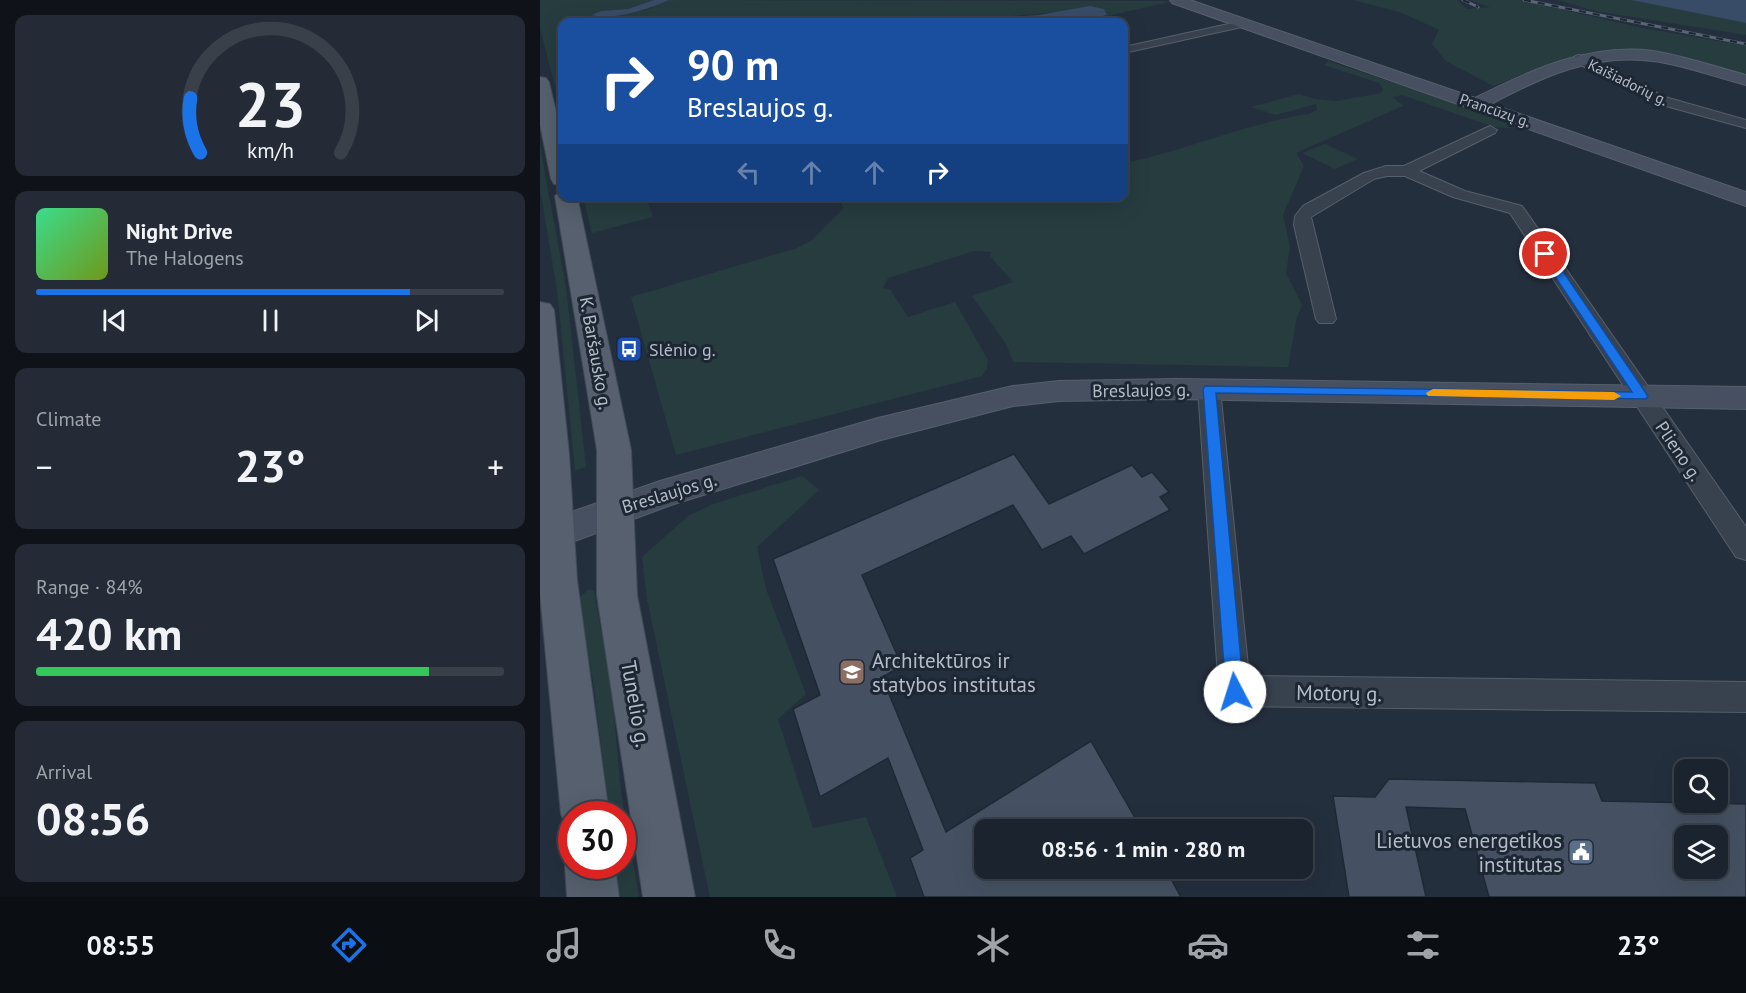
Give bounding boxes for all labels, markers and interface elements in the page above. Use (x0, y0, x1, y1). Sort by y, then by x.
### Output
text: 90 m (687, 37, 779, 92)
icon: right (588, 42, 666, 120)
street label: Kaišiadorių g. (1585, 54, 1671, 110)
text: 23 (235, 63, 305, 144)
street label: Prancūzų g. (1457, 89, 1533, 131)
text: Breslaujos g. (687, 90, 833, 124)
text: km/h (246, 136, 293, 164)
icon: left (732, 156, 765, 189)
icon: ahead (795, 156, 828, 189)
icon: ahead (858, 156, 891, 189)
icon: right (921, 156, 954, 189)
text: Night Drive (126, 217, 233, 245)
pin (1519, 228, 1570, 279)
icon: arrive (1528, 237, 1561, 270)
text: The Halogens (126, 245, 244, 271)
street label: K. Baršausko g. (575, 295, 617, 411)
icon: previous (98, 304, 131, 337)
icon: pause (254, 304, 287, 337)
icon: next (410, 304, 443, 337)
bus stop icon: Slėnio g. (614, 334, 644, 364)
place label: Slėnio g. (649, 338, 716, 361)
street label: Breslaujos g. (1092, 378, 1190, 402)
text: Climate (36, 406, 102, 432)
street label: Plieno g. (1651, 417, 1707, 485)
text: 23° (235, 436, 305, 494)
text: − (36, 445, 53, 488)
text: + (487, 445, 504, 488)
street label: Breslaujos g. (619, 468, 719, 518)
text: Range · 84% (36, 574, 143, 600)
text: 420 km (36, 604, 182, 662)
place label: Architektūros ir statybos institutas (872, 647, 1036, 698)
school or university icon: Architektūros ir statybos institutas (837, 657, 867, 687)
street label: Tunelio g. (615, 659, 657, 749)
position arrow (1203, 660, 1267, 724)
street label: Motorų g. (1296, 679, 1382, 707)
text: Arrival (36, 759, 92, 785)
map controls (1674, 759, 1728, 879)
button: search (1674, 759, 1728, 813)
text: 08:56 (36, 789, 150, 847)
speed limit sign: 30 (558, 801, 636, 879)
button: layers (1674, 825, 1728, 879)
place label: Lietuvos energetikos institutas (1376, 827, 1562, 878)
text: 08:56 · 1 min · 280 m (1042, 835, 1245, 863)
public building icon: Lietuvos energetikos institutas (1566, 837, 1596, 867)
icon: directions (328, 924, 370, 966)
icon: music (543, 924, 585, 966)
icon: phone (758, 924, 800, 966)
icon: climate (972, 924, 1014, 966)
icon: car (1187, 924, 1229, 966)
icon: filters (1402, 924, 1444, 966)
text: 08:55 (86, 928, 155, 962)
text: 23° (1617, 928, 1659, 962)

